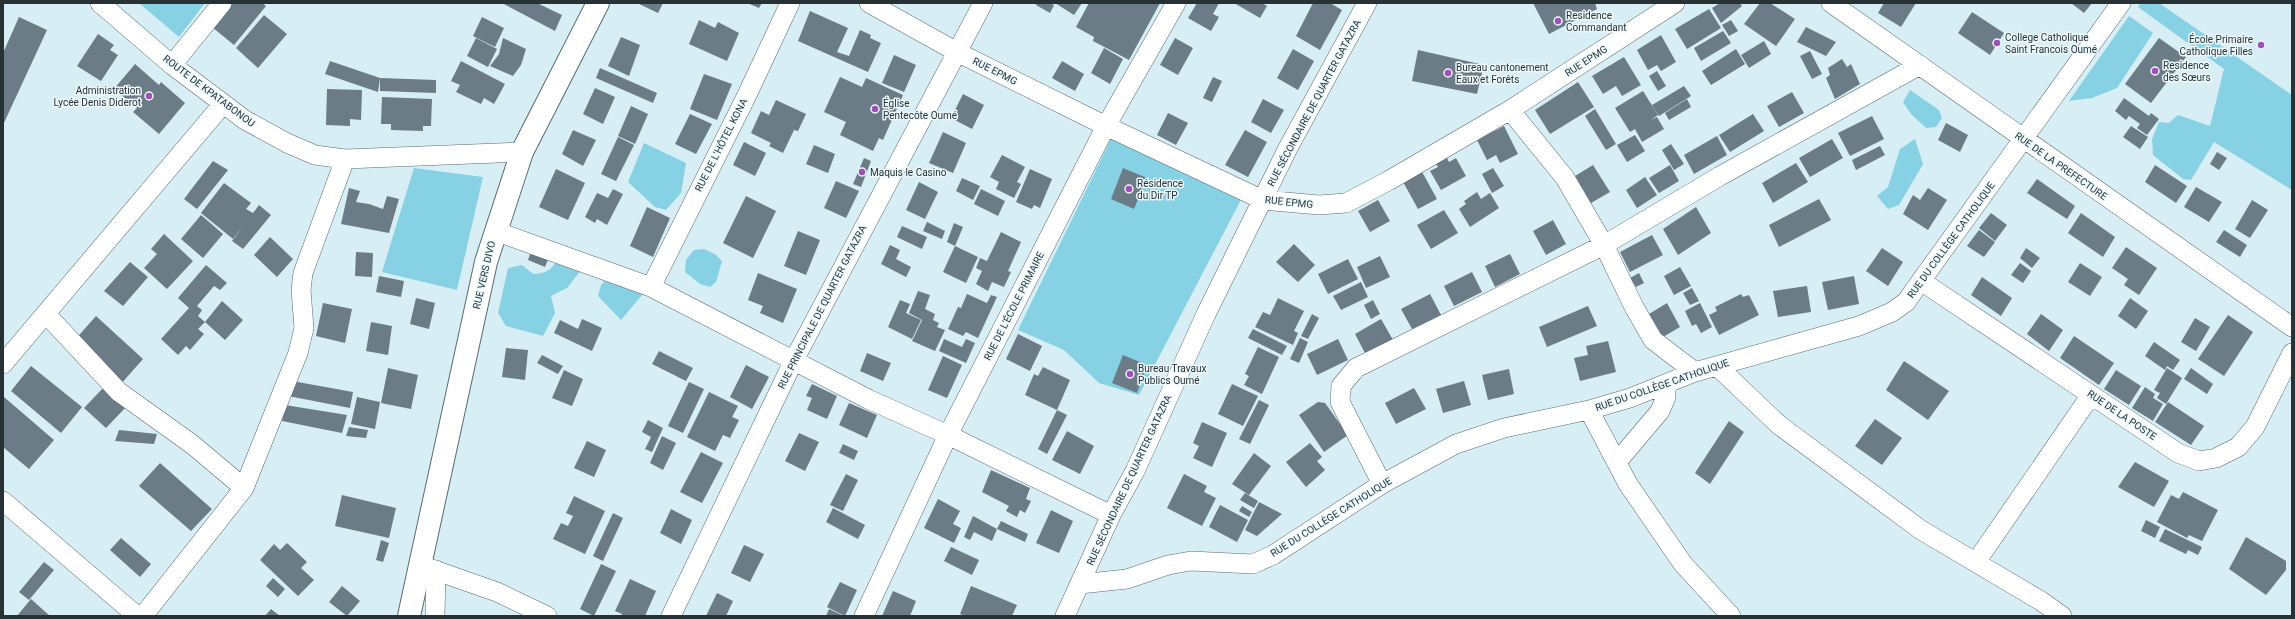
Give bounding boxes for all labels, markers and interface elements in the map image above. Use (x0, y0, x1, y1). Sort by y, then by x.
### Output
place label: Residence Commandant (1566, 10, 1627, 33)
marker: Residence Commandant (1553, 16, 1563, 26)
street label: RUE SÉCONDAIRE DE QUARTER GATAZRA (1264, 17, 1363, 188)
place label: College Catholique Saint Francois Oumé (2005, 32, 2097, 55)
place label: École Primaire Catholique Filles (2179, 33, 2253, 57)
marker: College Catholique Saint Francois Oumé (1992, 38, 2002, 48)
marker: École Primaire Catholique Filles (2256, 40, 2266, 50)
street label: RUE EPMG (1563, 43, 1609, 79)
street label: ROUTE DE KPATABONOU (161, 53, 257, 129)
street label: RUE EPMG (971, 55, 1019, 87)
place label: Residence des Sœurs (2163, 60, 2211, 83)
place label: Bureau cantonement Eaux et Forêts (1456, 62, 1549, 85)
marker: Residence des Sœurs (2150, 66, 2160, 76)
marker: Bureau cantonement Eaux et Forêts (1443, 68, 1453, 78)
place label: Administration Lycée Denis Diderot (54, 85, 141, 108)
marker: Administration Lycée Denis Diderot (144, 91, 154, 101)
street label: RUE DE L'HÔTEL KONA (692, 96, 749, 193)
place label: Église Pentecôte Oumé (883, 97, 957, 121)
marker: Église Pentecôte Oumé (870, 104, 880, 114)
street label: RUE DE LA PREFECTURE (2013, 130, 2109, 202)
marker: Maquis le Casino (857, 167, 867, 177)
place label: Maquis le Casino (870, 167, 947, 178)
place label: Résidence du Dir TP (1137, 178, 1183, 201)
street label: RUE DU COLLÈGE CATHOLIQUE (1904, 179, 1997, 300)
marker: Résidence du Dir TP (1124, 184, 1134, 194)
street label: RUE EPMG (1264, 194, 1314, 210)
street label: RUE PRINCIPALE DE QUARTER GATAZRA (776, 223, 868, 391)
street label: RUE VERS DIVO (471, 240, 497, 310)
street label: RUE DE L'ÉCOLE PRIMAIRE (981, 249, 1046, 362)
street label: RUE DU COLLÈGE CATHOLIQUE (1593, 356, 1731, 413)
place label: Bureau Travaux Publics Oumé (1138, 363, 1206, 386)
marker: Bureau Travaux Publics Oumé (1125, 369, 1135, 379)
street label: RUE DE LA POSTE (2085, 388, 2159, 442)
street label: RUE SÉCONDAIRE DE QUARTER GATAZRA (1084, 392, 1174, 567)
street label: RUE DU COLLÈGE CATHOLIQUE (1268, 474, 1394, 559)

